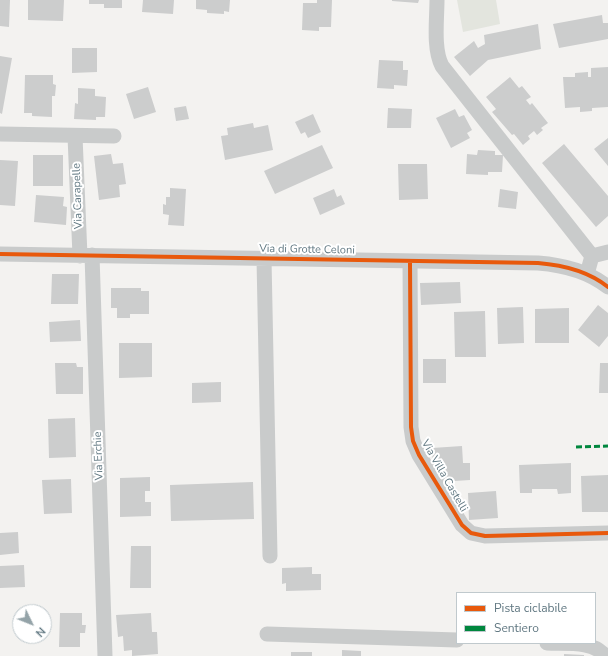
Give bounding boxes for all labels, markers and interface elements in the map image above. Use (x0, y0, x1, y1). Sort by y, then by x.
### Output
street label: Via Carapelle (70, 163, 86, 229)
street label: Via di Grotte Celoni (259, 243, 355, 257)
street label: Via Erchie (92, 431, 106, 481)
street label: Via Villa Castelli (418, 438, 470, 514)
legend (456, 592, 596, 644)
text: Pista ciclabile (494, 600, 567, 616)
north arrow (12, 604, 52, 644)
text: Sentiero (494, 620, 539, 636)
text: N (32, 624, 49, 640)

